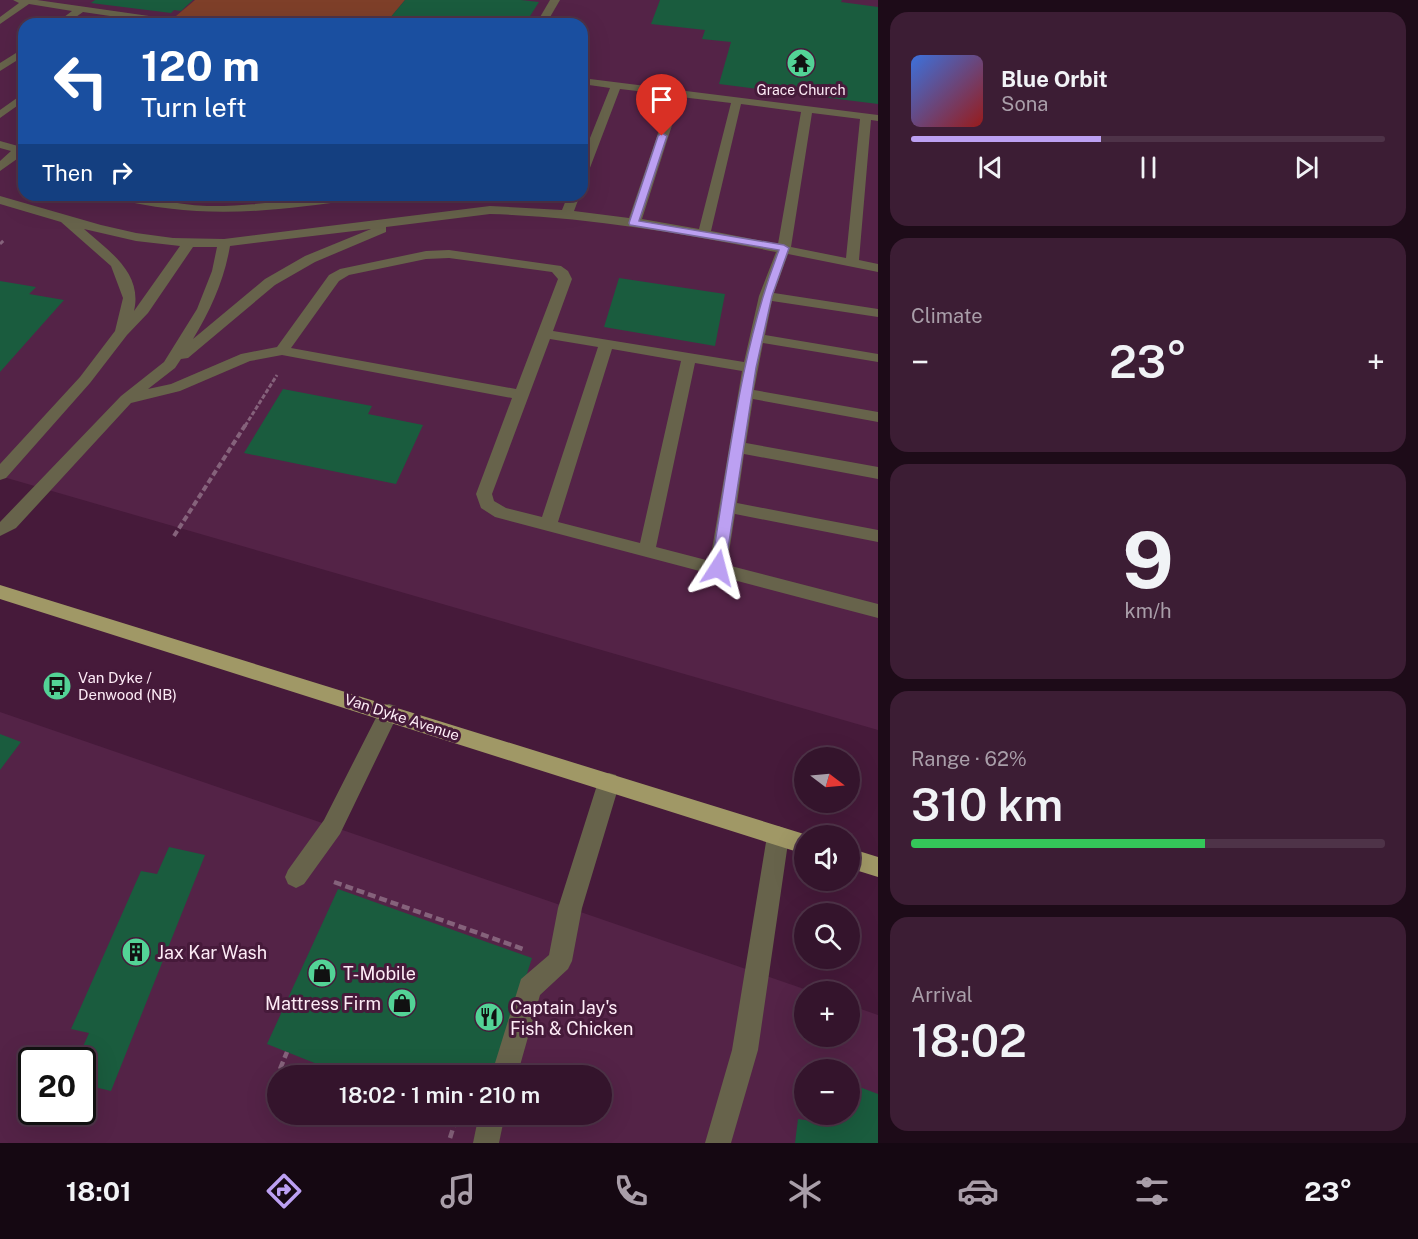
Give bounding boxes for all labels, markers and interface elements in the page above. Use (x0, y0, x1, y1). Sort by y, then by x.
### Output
text: 120 m (141, 41, 260, 90)
icon: left (42, 42, 120, 120)
temple icon: Grace Church (785, 47, 817, 79)
text: Blue Orbit (1001, 66, 1108, 92)
pin (636, 74, 687, 136)
place label: Grace Church (757, 82, 845, 98)
icon: arrive (645, 83, 678, 116)
text: Turn left (141, 91, 247, 123)
text: Sona (1001, 92, 1048, 116)
icon: previous (974, 151, 1007, 184)
icon: pause (1132, 151, 1165, 184)
icon: next (1290, 151, 1323, 184)
icon: right (105, 156, 138, 189)
text: Then (42, 160, 93, 186)
text: Climate (911, 304, 983, 328)
text: 23° (1109, 335, 1187, 388)
text: − (911, 343, 929, 381)
text: + (1367, 343, 1385, 381)
text: 9 (1122, 514, 1174, 606)
position arrow (686, 536, 750, 600)
text: km/h (1124, 599, 1172, 623)
place label: Van Dyke / Denwood (NB) (78, 669, 177, 703)
bus stop icon: Van Dyke / Denwood (NB) (41, 670, 73, 702)
street label: Van Dyke Avenue (342, 690, 462, 744)
north arrow (794, 747, 860, 813)
map controls (794, 747, 860, 1125)
text: Range · 62% (911, 747, 1027, 771)
text: 310 km (911, 778, 1063, 831)
button: sound (794, 825, 860, 891)
button: search (794, 903, 860, 969)
building icon: Jax Kar Wash (120, 936, 152, 968)
place label: Jax Kar Wash (157, 942, 267, 963)
shop icon: T-Mobile (306, 957, 338, 989)
place label: T-Mobile (343, 963, 416, 984)
button: + (794, 981, 860, 1047)
text: Arrival (911, 983, 973, 1007)
shop icon: Mattress Firm (386, 987, 418, 1019)
place label: Mattress Firm (265, 993, 381, 1014)
place label: Captain Jay's Fish & Chicken (510, 997, 633, 1039)
restaurant icon: Captain Jay's Fish & Chicken (473, 1001, 505, 1033)
text: 18:02 (911, 1014, 1027, 1067)
speed limit sign: 20 (18, 1047, 96, 1125)
button: − (794, 1059, 860, 1125)
text: 18:02 · 1 min · 210 m (339, 1082, 540, 1108)
icon: directions (263, 1170, 305, 1212)
icon: music (437, 1170, 479, 1212)
icon: phone (610, 1170, 652, 1212)
icon: climate (784, 1170, 826, 1212)
icon: car (957, 1170, 999, 1212)
icon: filters (1131, 1170, 1173, 1212)
text: 18:01 (66, 1175, 132, 1207)
text: 23° (1304, 1175, 1352, 1207)

